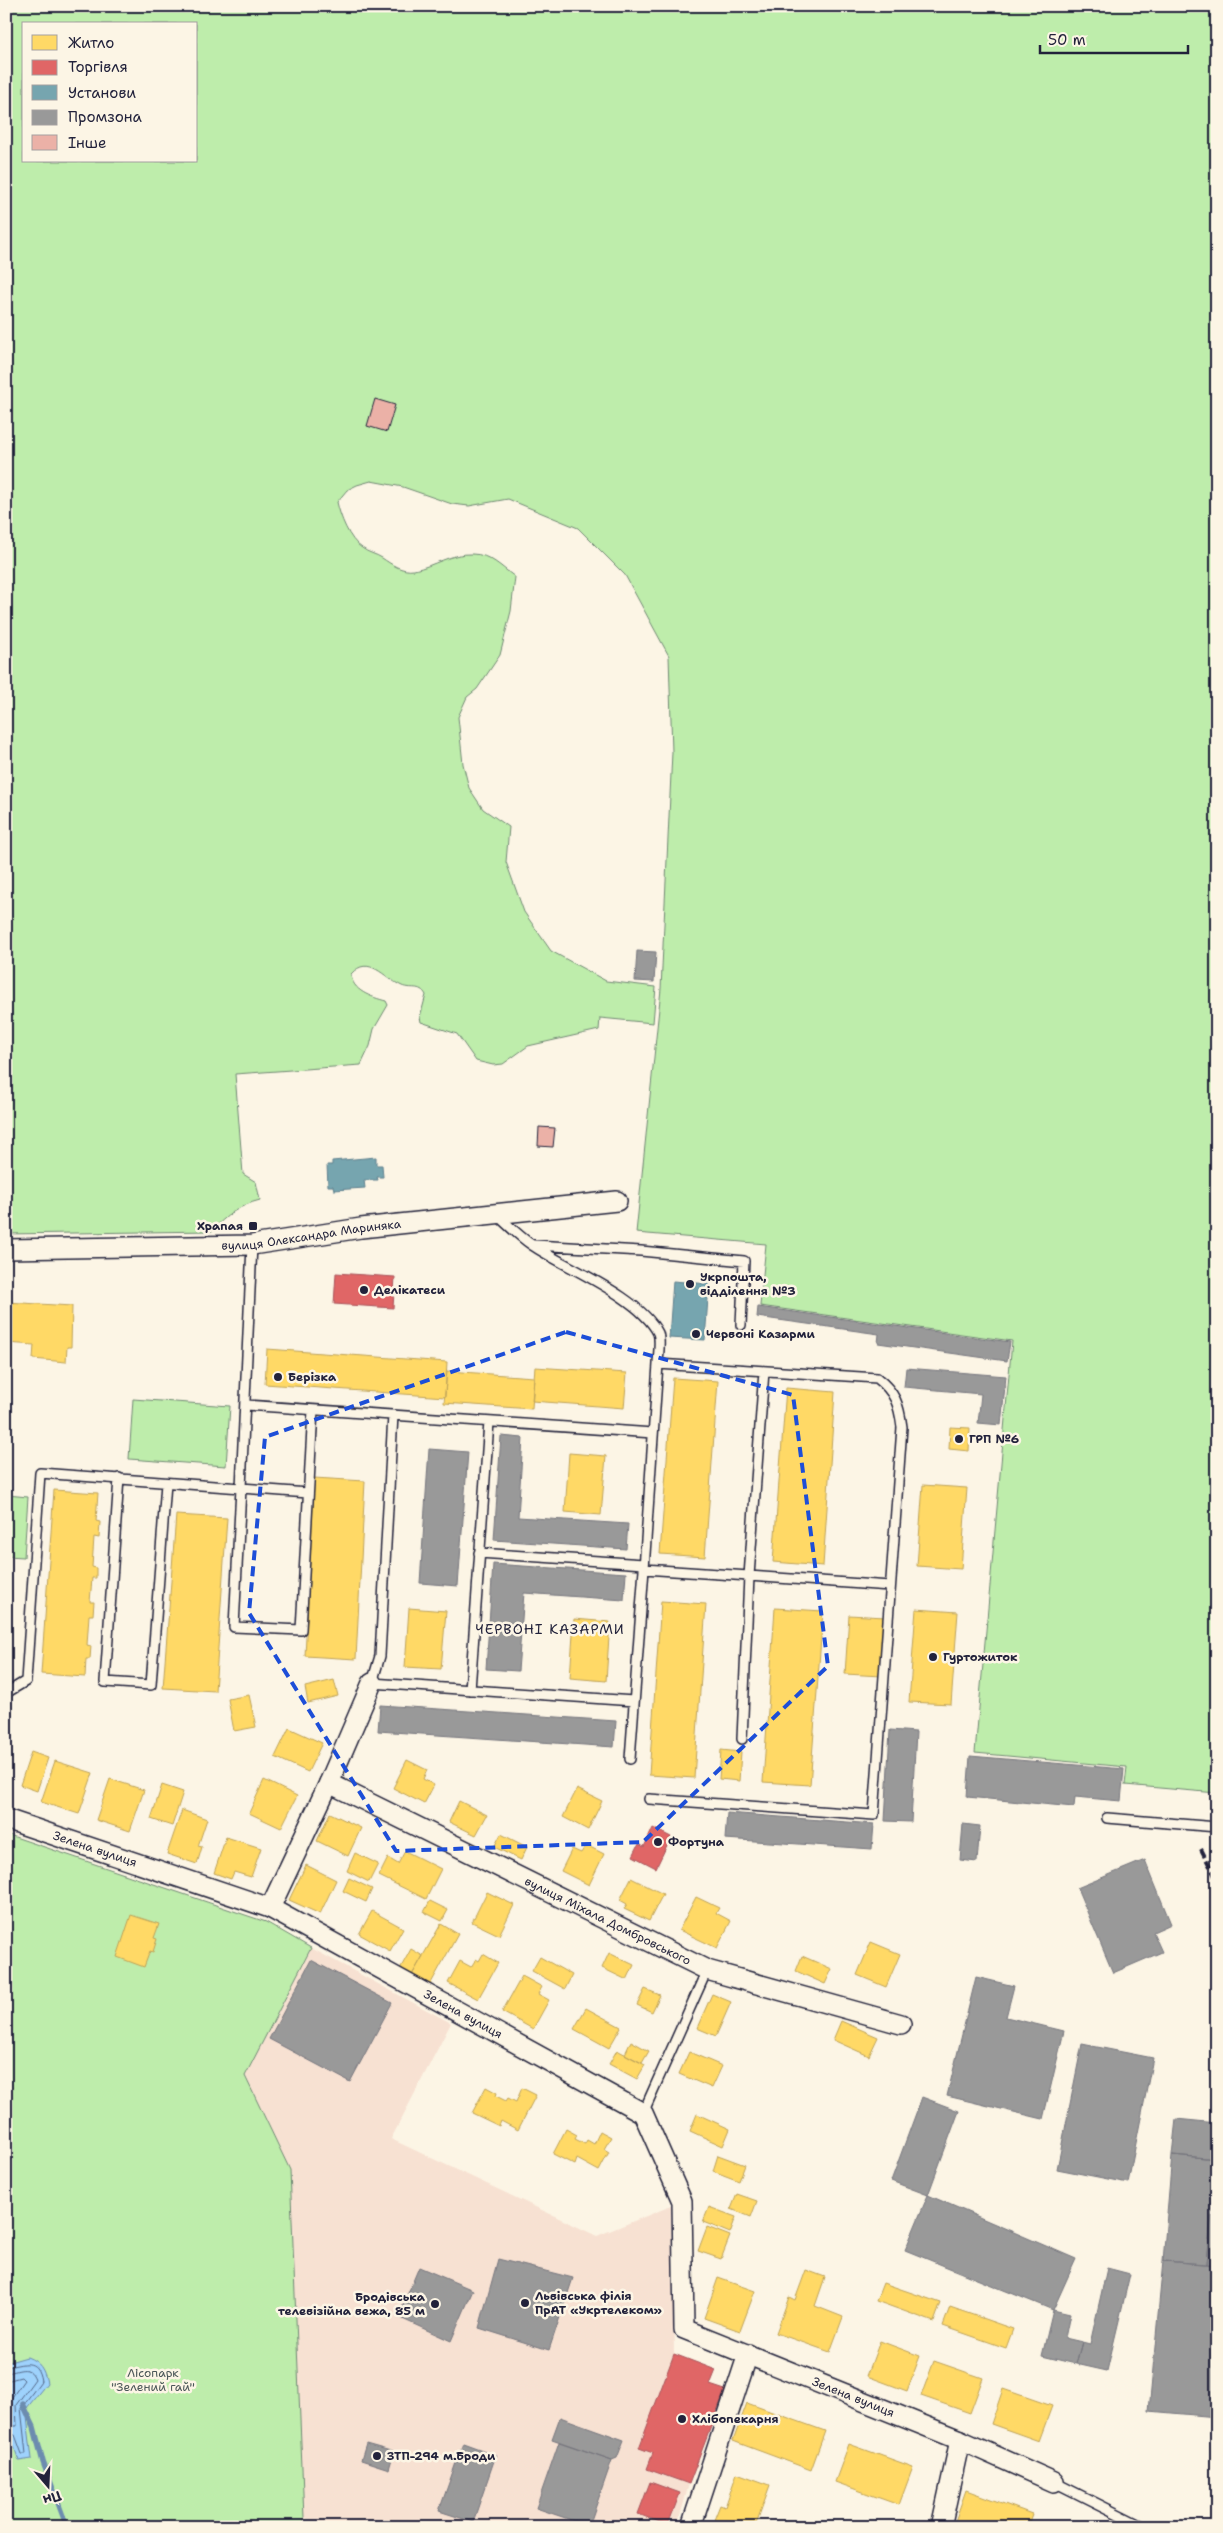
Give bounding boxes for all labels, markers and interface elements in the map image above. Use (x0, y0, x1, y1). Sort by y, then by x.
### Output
legend (22, 22, 198, 162)
scale bar (1040, 22, 1188, 54)
text: 50 m (1048, 30, 1086, 50)
text: Житло (68, 33, 114, 53)
text: Торгівля (68, 57, 128, 77)
text: Установи (68, 83, 136, 103)
text: Промзона (68, 107, 143, 127)
text: Інше (68, 133, 106, 153)
street label: вулиця Олександра Мариняка (221, 1216, 402, 1253)
place label: Храпая (197, 1218, 243, 1234)
marker: Храпая (247, 1220, 259, 1232)
place label: Укрпошта, відділення №3 (700, 1269, 796, 1299)
marker: Укрпошта, відділення №3 (684, 1278, 696, 1290)
place label: Делікатеси (374, 1282, 446, 1298)
marker: Делікатеси (358, 1284, 370, 1296)
place label: Червоні Казарми (706, 1326, 815, 1342)
marker: Червоні Казарми (690, 1328, 702, 1340)
place label: Берізка (288, 1369, 337, 1385)
marker: Берізка (272, 1371, 284, 1383)
place label: ГРП №6 (969, 1431, 1019, 1447)
marker: ГРП №6 (953, 1433, 965, 1445)
district label: ЧЕРВОНІ КАЗАРМИ (475, 1620, 625, 1638)
place label: Гуртожиток (943, 1649, 1018, 1665)
marker: Гуртожиток (927, 1651, 939, 1663)
street label: Зелена вулиця (51, 1827, 139, 1871)
place label: Фортуна (668, 1834, 725, 1850)
marker: Фортуна (652, 1836, 664, 1848)
street label: вулиця Міхала Домбровського (522, 1873, 694, 1969)
street label: Зелена вулиця (421, 1986, 505, 2042)
place label: Львівська філія ПрАТ «Укртелеком» (535, 2288, 662, 2318)
place label: Бродівська телевізійна вежа, 85 м (278, 2289, 426, 2319)
marker: Львівська філія ПрАТ «Укртелеком» (519, 2297, 531, 2309)
marker: Бродівська телевізійна вежа, 85 м (429, 2298, 441, 2310)
park label: Лісопарк "Зелений гай" (111, 2365, 195, 2395)
street label: Зелена вулиця (810, 2373, 897, 2421)
place label: Хлібопекарня (692, 2411, 779, 2427)
marker: Хлібопекарня (676, 2413, 688, 2425)
place label: ЗТП-294 м.Броди (387, 2448, 496, 2464)
marker: ЗТП-294 м.Броди (371, 2450, 383, 2462)
north arrow (22, 2460, 72, 2510)
text: Пн (41, 2487, 64, 2510)

